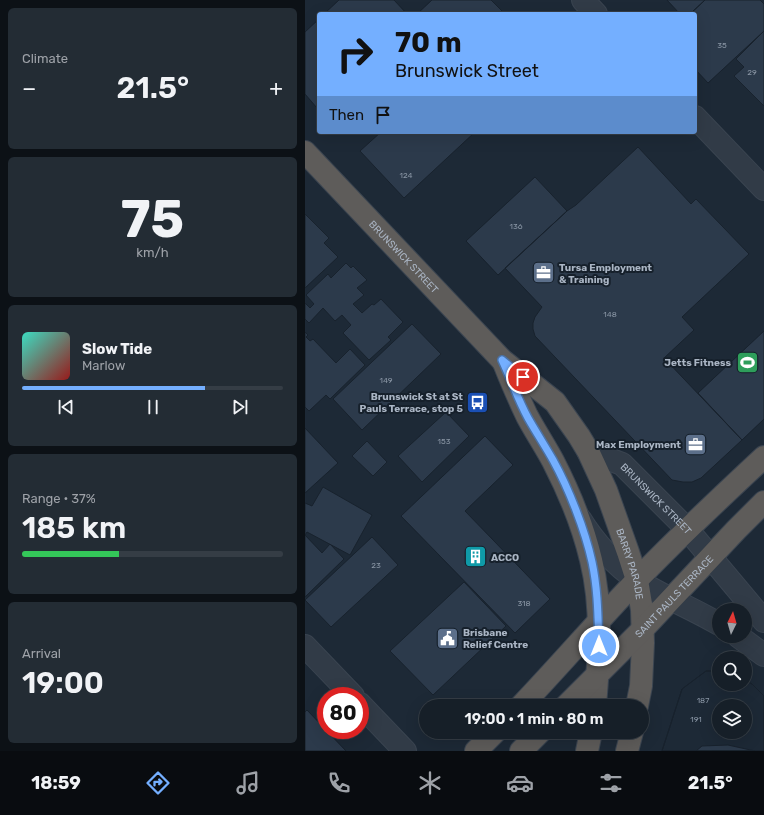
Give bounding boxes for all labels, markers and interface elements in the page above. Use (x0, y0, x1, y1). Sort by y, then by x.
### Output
text: 70 m (395, 26, 462, 59)
icon: right (329, 28, 381, 80)
house number: 35 (717, 41, 727, 50)
text: Climate (22, 51, 68, 66)
text: Brunswick Street (395, 60, 539, 82)
house number: 29 (747, 68, 757, 77)
text: 21.5° (116, 70, 189, 106)
text: − (22, 75, 36, 102)
text: + (269, 75, 283, 102)
icon: arrive (372, 104, 394, 126)
text: Then (329, 106, 364, 124)
house number: 124 (399, 171, 413, 180)
text: 75 (121, 188, 184, 250)
street label: BRUNSWICK STREET (366, 218, 441, 296)
house number: 136 (509, 222, 523, 231)
text: km/h (136, 245, 169, 260)
office icon: Tursa Employment & Training (530, 260, 556, 286)
place label: Tursa Employment & Training (559, 262, 652, 286)
house number: 148 (603, 310, 617, 319)
text: Slow Tide (82, 340, 152, 358)
sports icon: Jetts Fitness (734, 349, 760, 375)
place label: Jetts Fitness (664, 357, 731, 369)
text: Marlow (82, 358, 125, 373)
pin (506, 360, 540, 394)
icon: arrive (512, 366, 534, 388)
house number: 149 (379, 376, 393, 385)
bus stop icon: Brunswick St at St Pauls Terrace, stop 5 (465, 389, 491, 415)
place label: Brunswick St at St Pauls Terrace, stop 5 (360, 391, 464, 415)
icon: previous (55, 396, 77, 418)
icon: pause (142, 396, 164, 418)
icon: next (229, 396, 251, 418)
office icon: Max Employment (683, 431, 709, 457)
house number: 153 (438, 437, 451, 446)
place label: Max Employment (596, 439, 681, 451)
street label: BRUNSWICK STREET (618, 461, 694, 537)
text: Range · 37% (22, 491, 96, 506)
text: 185 km (22, 510, 126, 546)
street label: BARRY PARADE (613, 527, 645, 600)
building icon: ACCO (463, 544, 489, 570)
place label: ACCO (491, 552, 519, 564)
street label: SAINT PAULS TERRACE (633, 553, 716, 640)
house number: 23 (371, 561, 381, 570)
house number: 318 (517, 599, 531, 608)
north arrow (712, 603, 752, 643)
map controls (712, 603, 752, 739)
public building icon: Brisbane Relief Centre (435, 625, 461, 651)
position arrow (578, 625, 620, 667)
place label: Brisbane Relief Centre (463, 627, 528, 651)
text: Arrival (22, 646, 61, 661)
button: search (712, 651, 752, 691)
text: 19:00 (22, 665, 104, 701)
speed limit sign: 80 (317, 687, 369, 739)
house number: 187 (697, 696, 709, 705)
button: layers (712, 699, 752, 739)
text: 19:00 · 1 min · 80 m (465, 710, 603, 728)
house number: 191 (690, 715, 702, 724)
icon: directions (144, 769, 172, 797)
icon: music (234, 769, 262, 797)
icon: phone (325, 769, 353, 797)
icon: climate (416, 769, 444, 797)
icon: car (506, 769, 534, 797)
icon: filters (597, 769, 625, 797)
text: 18:59 (31, 772, 81, 794)
text: 21.5° (688, 772, 733, 794)

